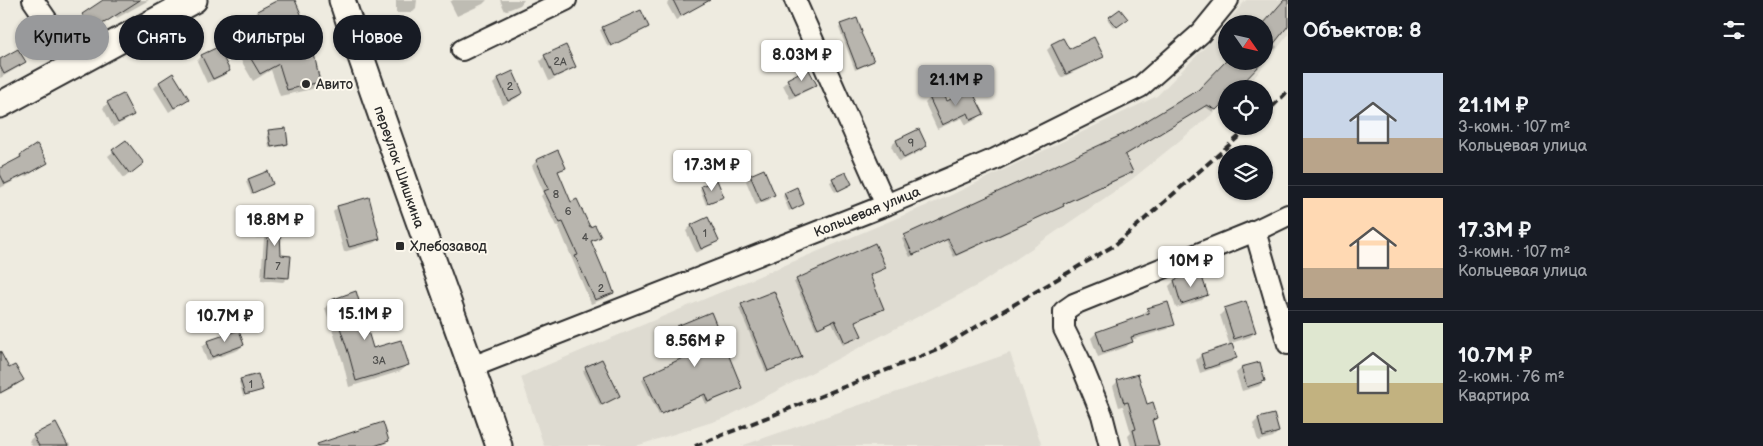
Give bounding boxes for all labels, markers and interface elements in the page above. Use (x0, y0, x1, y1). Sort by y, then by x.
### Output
chip: Купить (15, 15, 109, 60)
chip: Снять (119, 15, 204, 60)
chip: Фильтры (214, 15, 323, 60)
chip: Новое (333, 15, 421, 60)
north arrow (1218, 15, 1272, 70)
map controls (1218, 15, 1273, 200)
icon: filters (1720, 16, 1748, 44)
text: Объектов: 8 (1303, 18, 1422, 43)
pin: 8.03M ₽ (756, 39, 848, 82)
text: 8.03M ₽ (772, 46, 832, 65)
house number: 2А (553, 55, 567, 68)
pin: 21.1M ₽ (910, 64, 1002, 107)
text: 21.1M ₽ (929, 71, 983, 90)
place label: Авито (315, 76, 353, 93)
marker: Авито (300, 78, 312, 90)
house number: 2 (507, 80, 514, 93)
button: locate (1218, 80, 1273, 135)
icon: home (1343, 93, 1403, 153)
text: 21.1M ₽ (1458, 93, 1528, 118)
street label: переулок Шишкина (370, 104, 428, 231)
text: 3-комн. · 107 m² (1458, 118, 1570, 137)
house number: 9 (908, 137, 914, 150)
text: Кольцевая улица (1458, 137, 1587, 156)
button: layers (1218, 145, 1273, 200)
pin: 17.3M ₽ (666, 150, 758, 192)
text: 17.3M ₽ (684, 156, 740, 175)
street label: Кольцевая улица (811, 183, 923, 241)
house number: 8 (553, 188, 559, 201)
pin: 18.8M ₽ (229, 204, 321, 247)
house number: 6 (565, 205, 572, 218)
text: 18.8M ₽ (247, 211, 303, 230)
icon: home (1343, 218, 1403, 278)
text: 17.3M ₽ (1458, 218, 1531, 243)
house number: 1 (703, 227, 707, 240)
house number: 4 (582, 231, 589, 244)
place label: Хлебозавод (410, 238, 487, 255)
marker: Хлебозавод (394, 240, 406, 252)
text: 3-комн. · 107 m² (1458, 243, 1570, 262)
pin: 10M ₽ (1156, 246, 1226, 288)
text: 10M ₽ (1169, 252, 1213, 271)
house number: 7 (275, 260, 281, 273)
text: Кольцевая улица (1458, 262, 1587, 281)
house number: 2 (598, 282, 605, 295)
pin: 15.1M ₽ (319, 298, 411, 341)
pin: 10.7M ₽ (179, 300, 271, 343)
text: 15.1M ₽ (338, 305, 392, 324)
text: 10.7M ₽ (197, 307, 253, 326)
pin: 8.56M ₽ (649, 326, 741, 368)
text: 8.56M ₽ (665, 332, 725, 351)
icon: home (1343, 343, 1403, 403)
text: 10.7M ₽ (1458, 343, 1532, 368)
house number: 3А (372, 354, 386, 367)
text: 2-комн. · 76 m² (1458, 368, 1565, 387)
house number: 1 (249, 378, 253, 391)
text: Квартира (1458, 387, 1530, 406)

